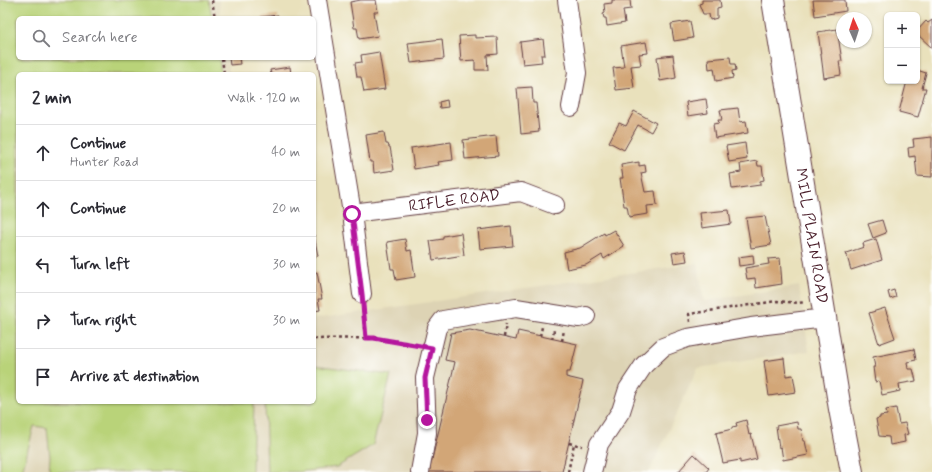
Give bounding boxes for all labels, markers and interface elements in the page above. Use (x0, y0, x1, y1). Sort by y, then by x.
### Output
north arrow (836, 12, 872, 48)
map controls (884, 12, 920, 84)
button: + (884, 12, 920, 48)
search box (16, 16, 316, 60)
icon: search (30, 27, 52, 49)
text: Search here (62, 28, 138, 48)
button: − (884, 48, 920, 84)
text: 2 min (32, 87, 72, 109)
text: Walk · 120 m (228, 90, 300, 107)
text: Continue (70, 134, 126, 154)
icon: ahead (32, 142, 54, 164)
text: 40 m (271, 144, 300, 161)
text: Hunter Road (70, 154, 139, 171)
street label: MILL PLAIN ROAD (790, 167, 833, 305)
street label: RIFLE ROAD (407, 184, 501, 216)
icon: ahead (32, 198, 54, 220)
text: Continue (70, 199, 126, 219)
text: 20 m (272, 200, 300, 217)
route start (343, 205, 361, 223)
icon: left (32, 254, 54, 276)
text: Turn left (70, 255, 130, 275)
text: 30 m (273, 256, 300, 273)
icon: right (32, 310, 54, 332)
text: Turn right (70, 311, 137, 331)
text: 30 m (273, 312, 300, 329)
icon: arrive (32, 366, 54, 388)
text: Arrive at destination (70, 367, 199, 387)
route end (418, 411, 436, 429)

